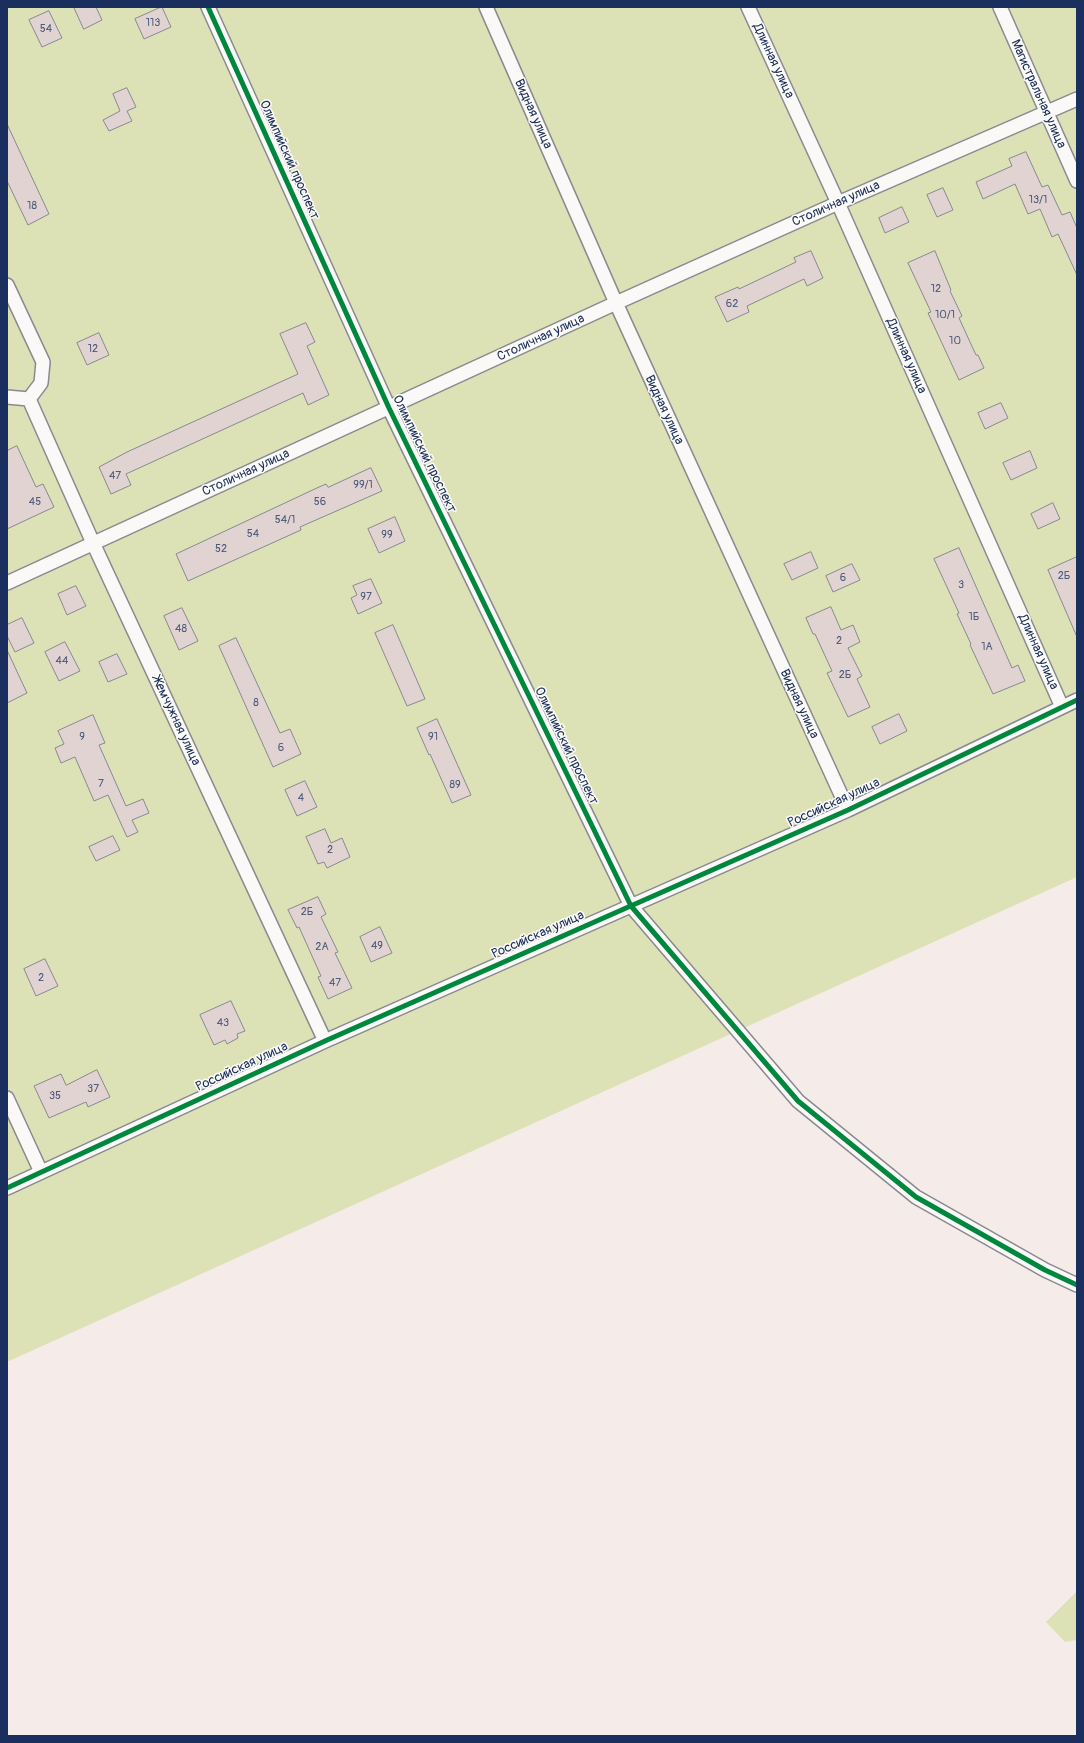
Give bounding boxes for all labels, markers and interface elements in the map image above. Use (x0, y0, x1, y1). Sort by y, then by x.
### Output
house number: 113 (146, 16, 160, 30)
street label: Длинная улица (749, 21, 797, 101)
house number: 54 (40, 22, 52, 36)
street label: Магистральная улица (1007, 37, 1069, 151)
street label: Видная улица (511, 77, 555, 151)
street label: Олимпийский проспект (256, 98, 322, 222)
street label: Столичная улица (790, 178, 882, 230)
house number: 13/1 (1029, 193, 1047, 207)
house number: 18 (27, 199, 37, 213)
house number: 12 (931, 282, 941, 296)
house number: 62 (726, 297, 738, 311)
house number: 10/1 (935, 308, 955, 322)
street label: Столичная улица (495, 311, 587, 365)
street label: Длинная улица (882, 316, 930, 396)
house number: 10 (949, 334, 961, 348)
house number: 12 (88, 342, 98, 356)
street label: Видная улица (641, 373, 687, 447)
street label: Олимпийский проспект (389, 393, 459, 515)
street label: Столичная улица (200, 446, 292, 500)
house number: 47 (109, 469, 121, 483)
house number: 99/1 (353, 478, 373, 492)
house number: 45 (29, 495, 41, 509)
house number: 56 (314, 495, 326, 509)
house number: 54/1 (275, 513, 295, 527)
house number: 54 (247, 527, 259, 541)
house number: 99 (381, 528, 393, 542)
house number: 52 (215, 542, 227, 556)
house number: 2Б (1058, 569, 1070, 583)
house number: 6 (840, 571, 846, 585)
house number: 3 (958, 578, 964, 592)
house number: 97 (360, 590, 372, 604)
house number: 1Б (969, 610, 979, 624)
street label: Длинная улица (1014, 612, 1062, 692)
house number: 48 (175, 622, 187, 636)
house number: 2 (836, 634, 842, 648)
house number: 1А (981, 640, 993, 654)
house number: 44 (56, 654, 68, 668)
street label: Видная улица (776, 667, 822, 741)
house number: 2Б (839, 668, 851, 682)
street label: Жемчужная улица (148, 674, 204, 768)
street label: Олимпийский проспект (531, 685, 601, 807)
house number: 8 (253, 696, 259, 710)
house number: 9 (79, 730, 85, 744)
house number: 91 (428, 730, 438, 744)
house number: 6 (278, 741, 284, 755)
street label: Российская улица (786, 775, 882, 831)
house number: 7 (98, 777, 104, 791)
house number: 89 (449, 778, 461, 792)
house number: 4 (298, 791, 304, 805)
house number: 2 (327, 843, 333, 857)
house number: 2Б (301, 905, 313, 919)
street label: Российская улица (489, 908, 587, 962)
house number: 49 (371, 939, 383, 953)
house number: 2А (315, 940, 329, 954)
house number: 2 (38, 971, 44, 985)
house number: 47 (329, 976, 341, 990)
house number: 43 (217, 1016, 229, 1030)
street label: Российская улица (194, 1039, 290, 1095)
house number: 37 (87, 1082, 99, 1096)
house number: 35 (49, 1089, 61, 1103)

